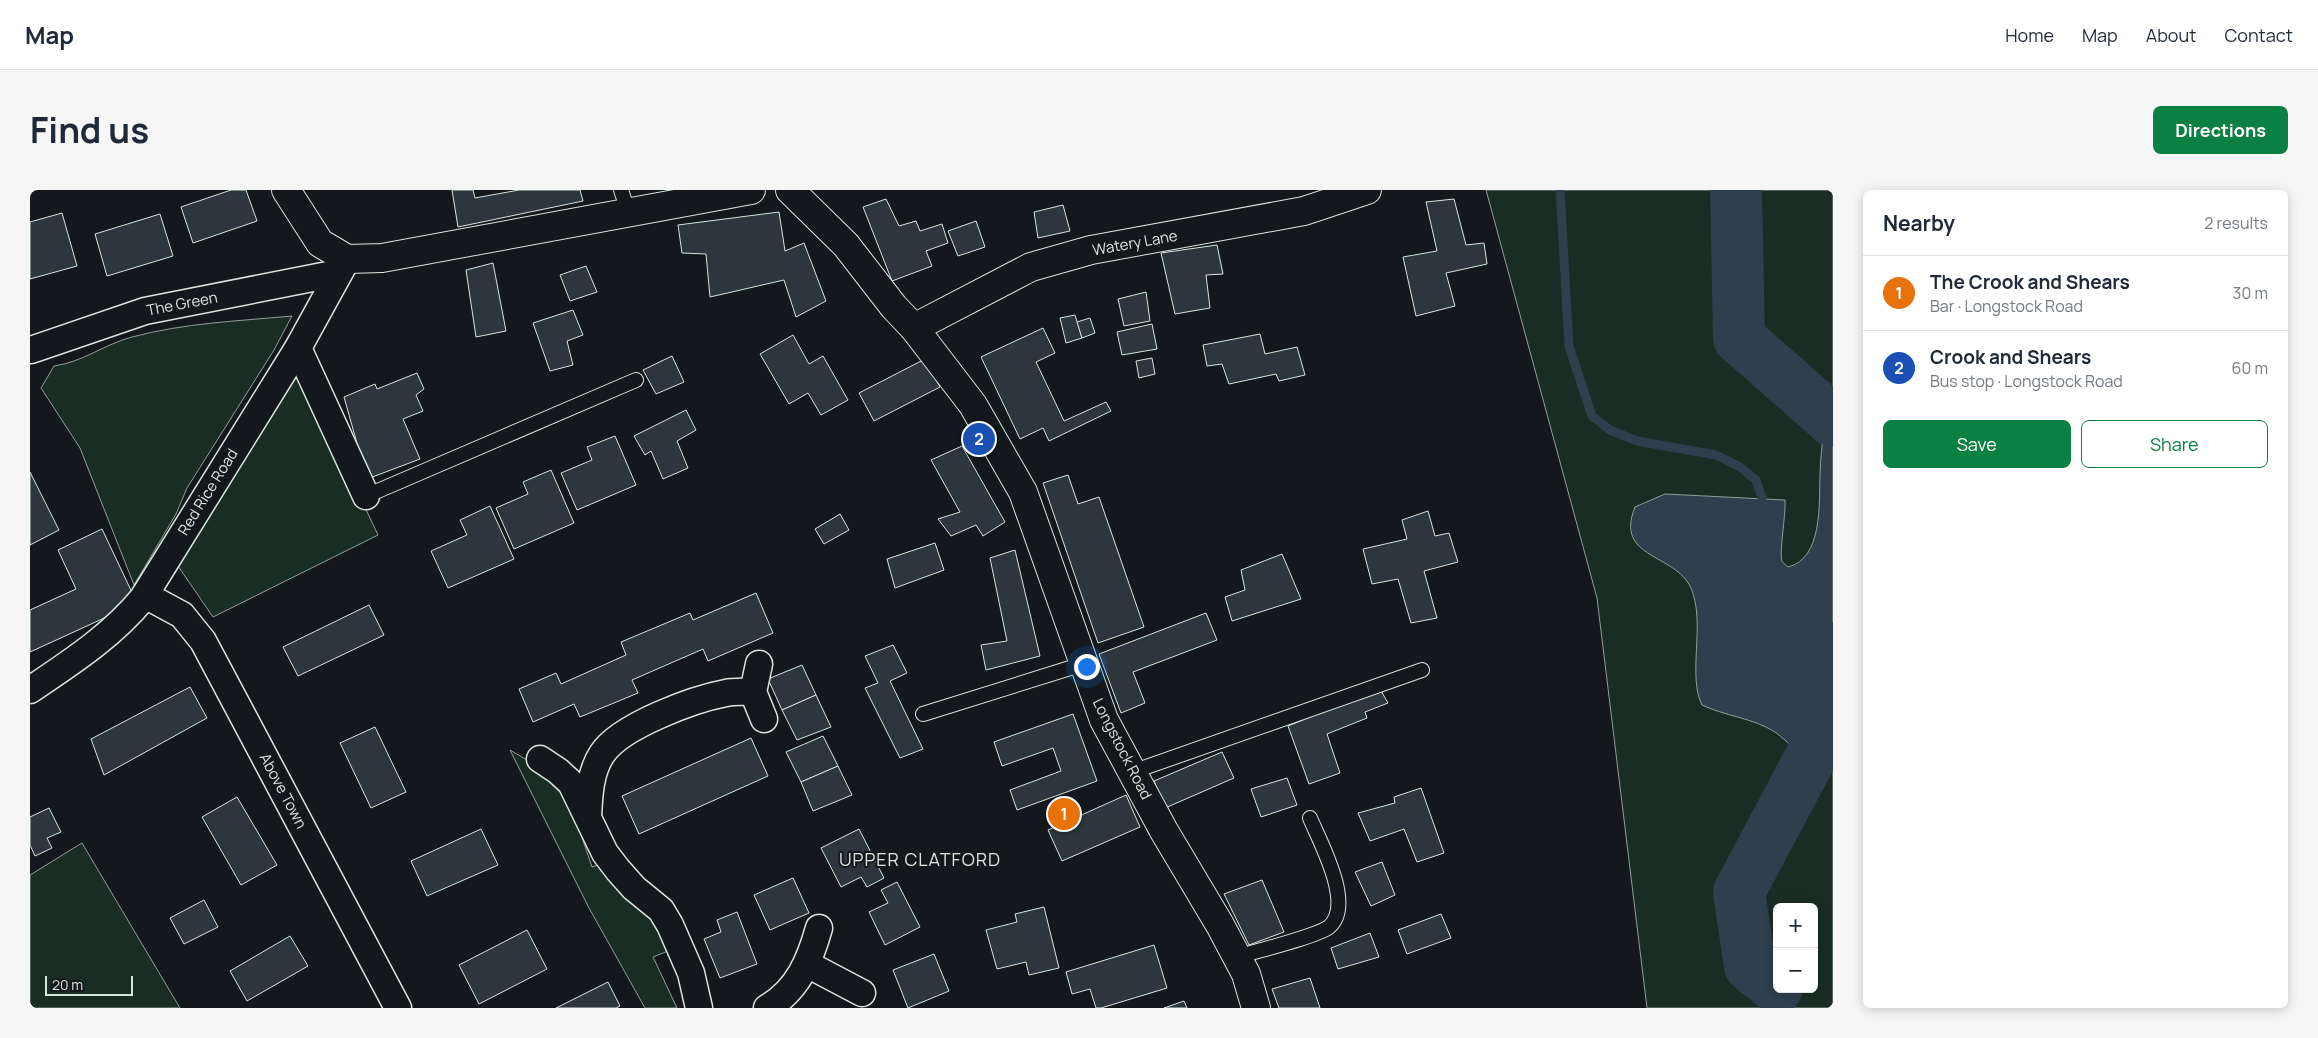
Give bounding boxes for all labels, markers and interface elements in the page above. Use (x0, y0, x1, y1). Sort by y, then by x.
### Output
text: Map (25, 18, 74, 51)
text: Home (2005, 23, 2054, 47)
text: Map (2082, 23, 2118, 47)
text: About (2146, 23, 2196, 47)
text: Contact (2224, 23, 2293, 47)
text: Find us (30, 106, 149, 154)
button: Directions (2153, 106, 2288, 154)
text: Nearby (1883, 209, 1955, 237)
text: 2 results (2204, 212, 2268, 234)
street label: Watery Lane (1091, 225, 1179, 260)
text: The Crook and Shears (1930, 269, 2130, 295)
text: 1 (1895, 282, 1903, 304)
text: 30 m (2233, 282, 2268, 304)
street label: The Green (145, 286, 219, 321)
text: Bar · Longstock Road (1930, 295, 2083, 317)
text: Crook and Shears (1930, 344, 2091, 370)
text: 2 (1894, 357, 1904, 379)
text: 60 m (2232, 357, 2268, 379)
text: Bus stop · Longstock Road (1930, 370, 2123, 392)
pin: 2 (963, 420, 995, 458)
button: Save (1883, 420, 2071, 468)
button: Share (2081, 420, 2268, 468)
street label: Red Rice Road (173, 444, 243, 539)
your location (1074, 654, 1100, 680)
street label: Longstock Road (1088, 695, 1157, 803)
street label: Above Town (255, 749, 312, 832)
pin: 1 (1048, 795, 1080, 833)
district label: UPPER CLATFORD (839, 847, 1001, 871)
map controls (1773, 903, 1818, 993)
button: + (1773, 903, 1818, 948)
button: − (1773, 948, 1818, 993)
scale bar (45, 973, 132, 996)
text: 20 m (52, 975, 83, 994)

